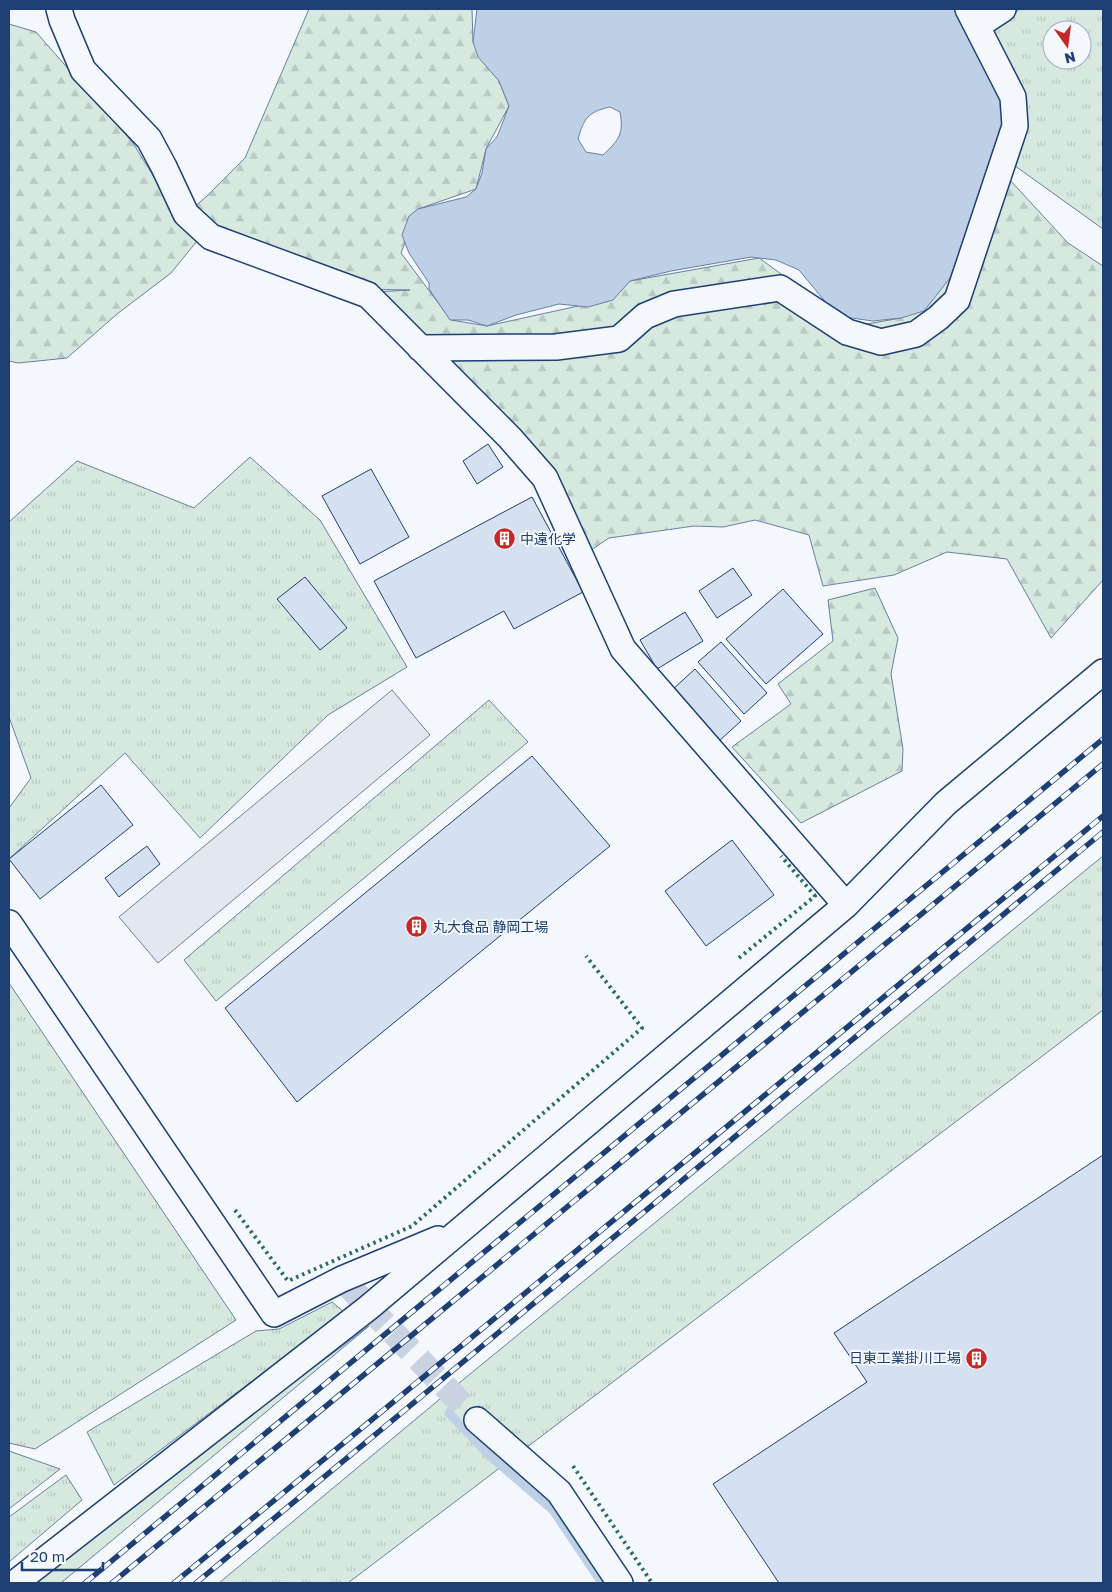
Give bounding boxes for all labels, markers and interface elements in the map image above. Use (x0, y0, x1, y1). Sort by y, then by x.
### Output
north arrow (1042, 20, 1092, 70)
text: N (1063, 49, 1077, 68)
building icon: 中遠化学 (492, 527, 516, 551)
place label: 中遠化学 (520, 530, 576, 547)
building icon: 丸大食品 静岡工場 (405, 915, 429, 939)
place label: 丸大食品 静岡工場 (433, 918, 549, 935)
building icon: 日東工業掛川工場 (965, 1346, 989, 1370)
place label: 日東工業掛川工場 (849, 1349, 961, 1366)
scale bar (22, 1540, 104, 1572)
text: 20 m (30, 1547, 65, 1565)

